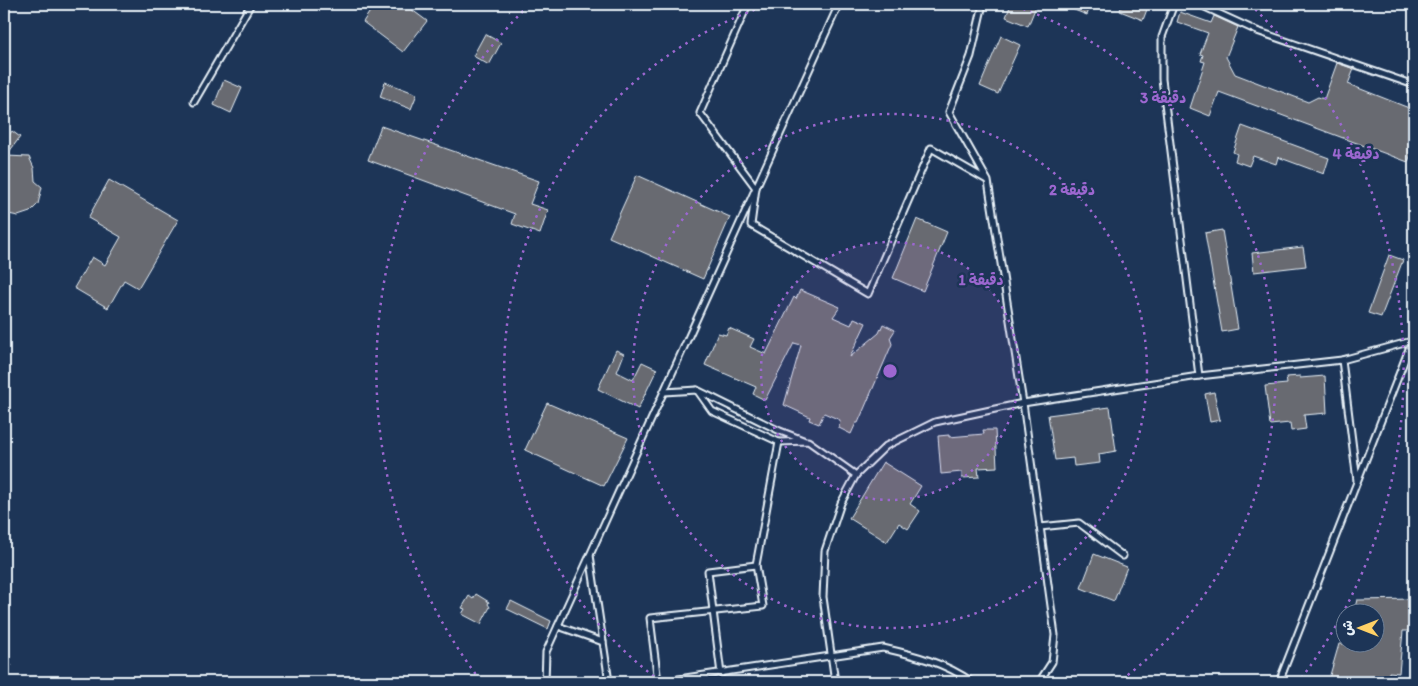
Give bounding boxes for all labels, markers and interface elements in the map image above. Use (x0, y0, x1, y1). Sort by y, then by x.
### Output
text: 3 دقيقة (1140, 89, 1186, 107)
text: 4 دقيقة (1333, 145, 1380, 163)
text: 2 دقيقة (1049, 181, 1095, 199)
text: 1 دقيقة (959, 271, 1004, 289)
centre of rings (881, 362, 899, 380)
north arrow (1336, 604, 1386, 654)
text: ش (1339, 620, 1356, 636)

